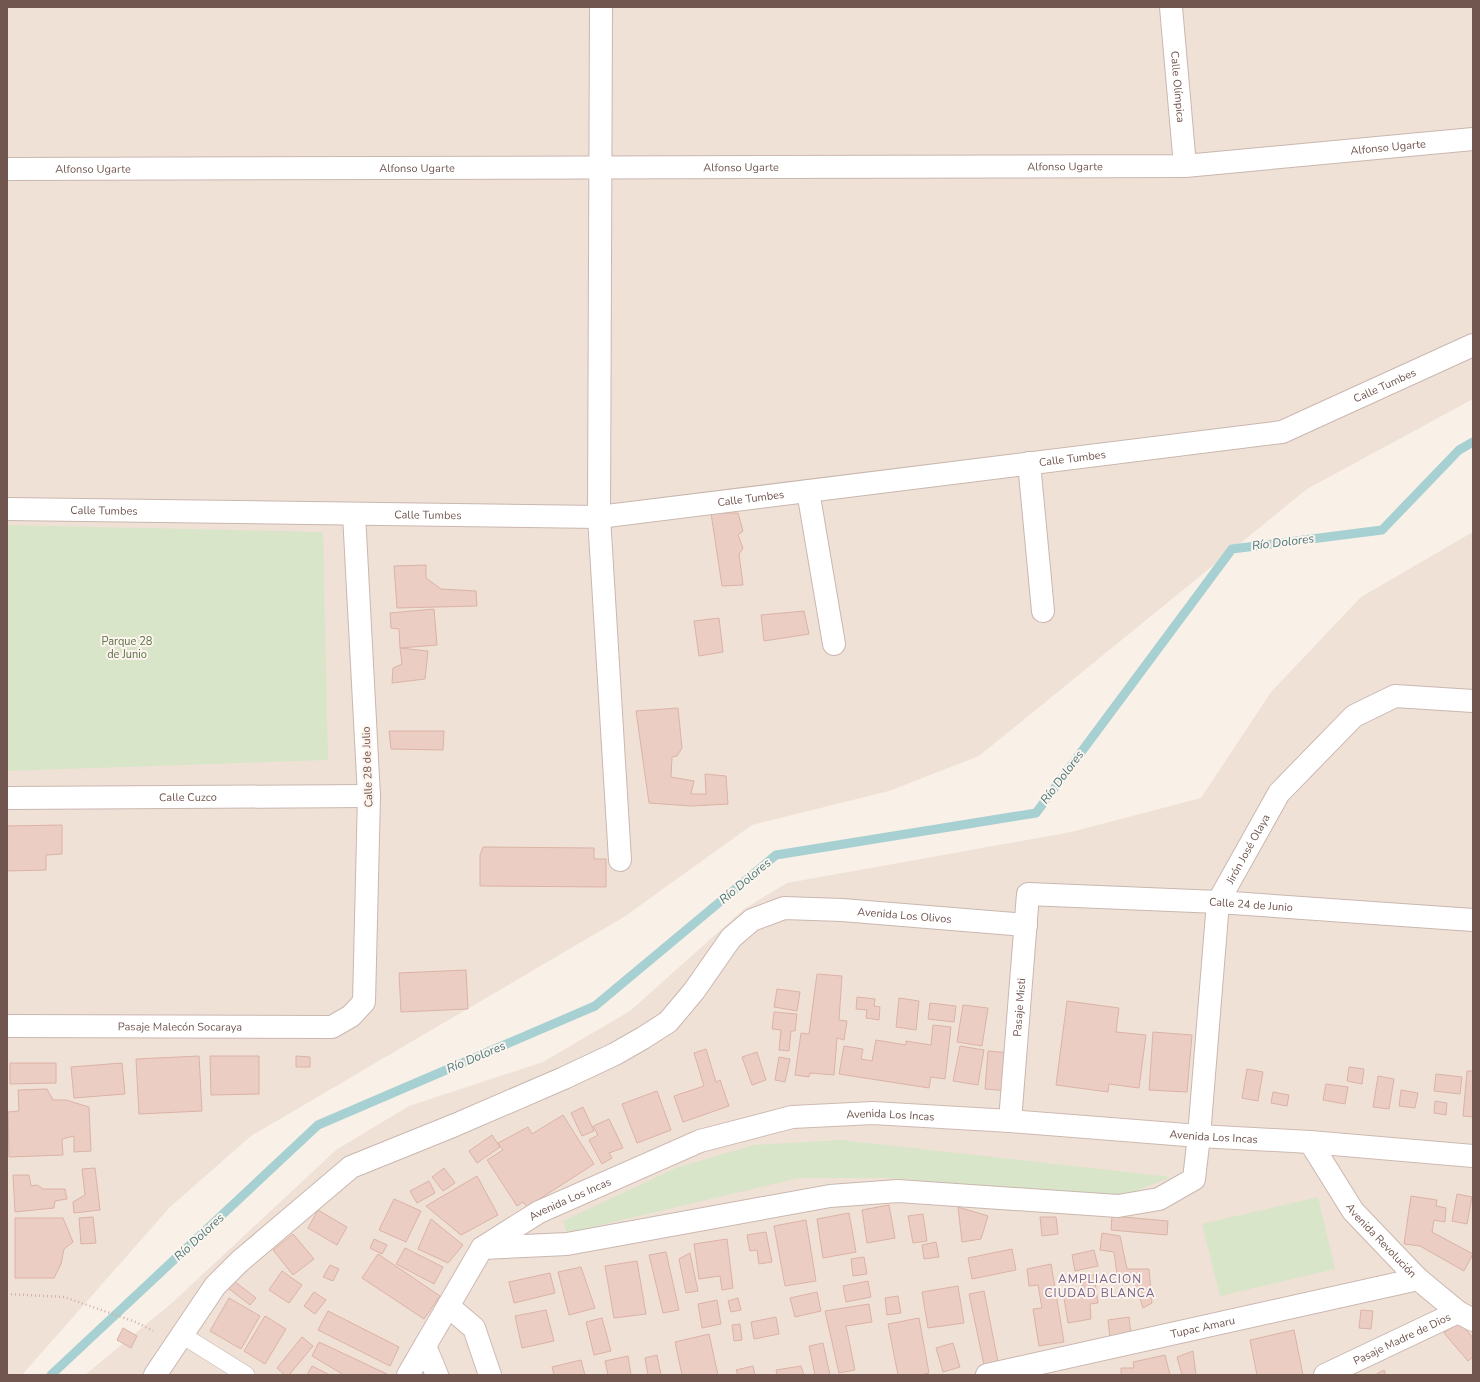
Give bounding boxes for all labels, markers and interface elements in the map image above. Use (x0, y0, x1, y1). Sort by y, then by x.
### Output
street label: Calle Olímpica (1167, 50, 1188, 123)
street label: Alfonso Ugarte (1350, 136, 1427, 158)
street label: Alfonso Ugarte (1027, 159, 1103, 174)
street label: Alfonso Ugarte (703, 160, 779, 175)
street label: Alfonso Ugarte (379, 161, 455, 176)
street label: Alfonso Ugarte (55, 162, 131, 177)
street label: Calle Tumbes (1351, 365, 1418, 407)
street label: Calle Tumbes (1038, 447, 1107, 470)
street label: Calle Tumbes (717, 487, 785, 510)
street label: Calle Tumbes (70, 503, 138, 519)
street label: Calle Tumbes (394, 507, 462, 523)
water label: Río Dolores (1251, 530, 1315, 554)
park label: Parque 28 de Junio (102, 634, 153, 662)
street label: Calle 28 de Julio (359, 726, 376, 808)
water label: Río Dolores (1037, 747, 1087, 807)
street label: Calle Cuzco (159, 790, 217, 805)
street label: Jirón José Olaya (1222, 811, 1274, 888)
water label: Río Dolores (716, 855, 774, 907)
street label: Calle 24 de Junio (1209, 895, 1293, 915)
street label: Avenida Los Olivos (857, 904, 952, 927)
street label: Pasaje Misti (1010, 978, 1029, 1037)
street label: Pasaje Malecón Socaraya (118, 1019, 242, 1035)
water label: Río Dolores (444, 1037, 508, 1077)
street label: Avenida Los Incas (846, 1106, 935, 1125)
street label: Avenida Los Incas (1169, 1127, 1258, 1147)
street label: Avenida Los Incas (526, 1174, 613, 1224)
street label: Avenida Revolución (1342, 1201, 1420, 1281)
water label: Río Dolores (171, 1210, 228, 1264)
district label: AMPLIACION CIUDAD BLANCA (1044, 1271, 1156, 1301)
street label: Pasaje Madre de Dios (1351, 1309, 1453, 1369)
street label: Tupac Amaru (1169, 1313, 1236, 1342)

